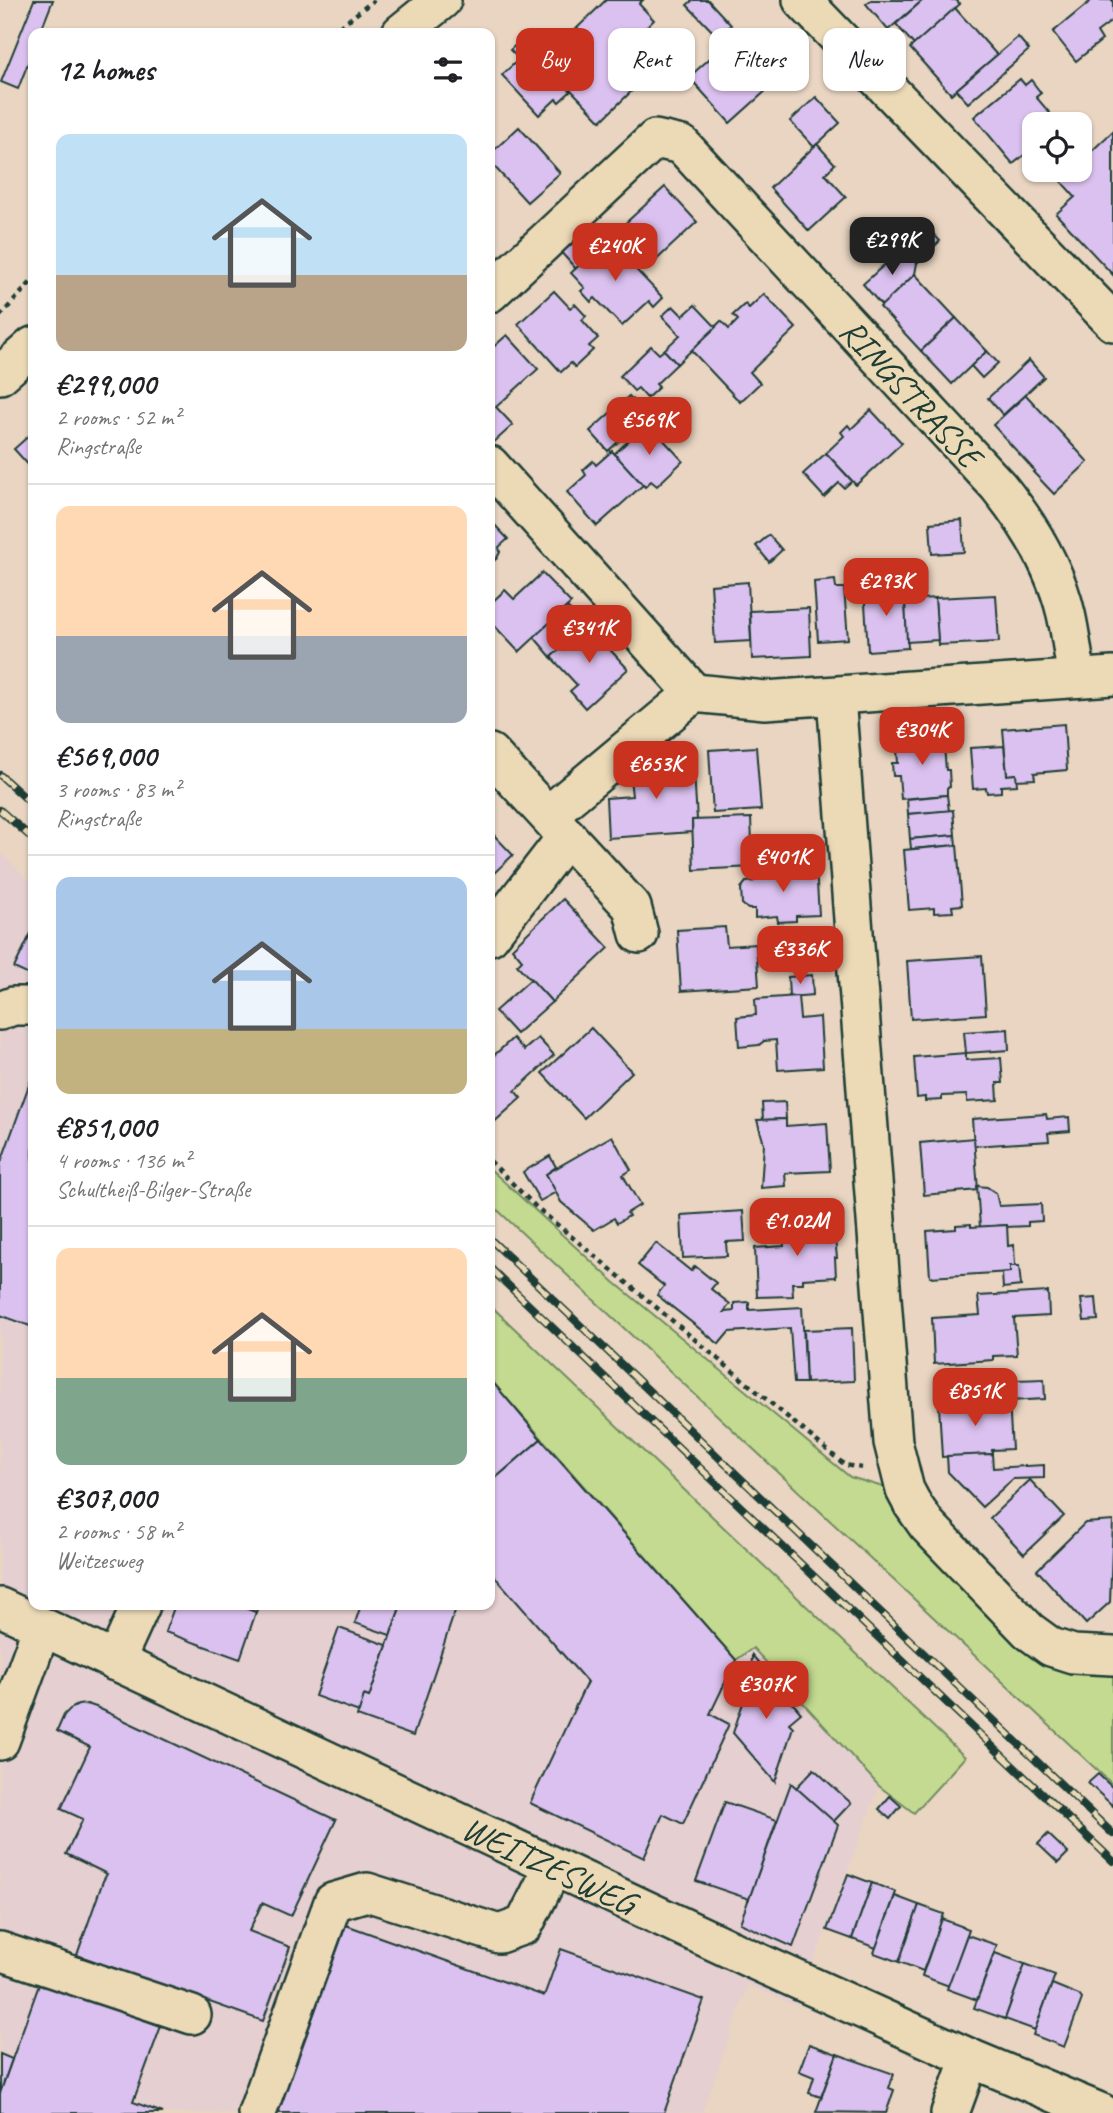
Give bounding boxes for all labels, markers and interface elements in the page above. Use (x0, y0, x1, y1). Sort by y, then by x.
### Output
chip: Buy (516, 28, 594, 91)
chip: Rent (608, 28, 695, 91)
chip: Filters (709, 28, 809, 91)
chip: New (823, 28, 906, 91)
text: 12 homes (56, 51, 154, 89)
icon: filters (429, 51, 467, 89)
map controls (1022, 112, 1092, 182)
button: locate (1022, 112, 1092, 182)
icon: home (199, 180, 325, 306)
pin: €299K (843, 218, 941, 277)
pin: €240K (566, 224, 664, 283)
text: €299K (866, 225, 918, 254)
text: €240K (588, 231, 642, 260)
street label: RINGSTRASSE (830, 309, 995, 481)
text: €299,000 (56, 365, 156, 403)
pin: €569K (600, 398, 698, 457)
text: 2 rooms · 52 m² (56, 403, 180, 432)
text: €569K (623, 405, 675, 434)
text: Ringstraße (56, 432, 141, 461)
icon: home (199, 552, 325, 678)
pin: €293K (837, 558, 935, 618)
text: €293K (860, 566, 912, 595)
pin: €341K (540, 606, 638, 665)
text: €341K (562, 613, 616, 642)
pin: €304K (873, 708, 971, 767)
text: €304K (895, 715, 949, 744)
text: €569,000 (56, 737, 156, 775)
pin: €653K (607, 742, 705, 801)
text: €653K (629, 749, 683, 778)
text: 3 rooms · 83 m² (56, 775, 180, 804)
text: Ringstraße (56, 804, 141, 833)
pin: €401K (734, 834, 832, 894)
text: €401K (756, 842, 810, 871)
icon: home (199, 923, 325, 1049)
pin: €336K (751, 926, 849, 986)
text: €336K (773, 934, 827, 963)
text: €851,000 (56, 1108, 156, 1146)
text: 4 rooms · 136 m² (56, 1146, 191, 1175)
text: Schultheiß-Bilger-Straße (56, 1175, 250, 1204)
pin: €1.02M (740, 1198, 854, 1258)
text: €1.02M (766, 1206, 828, 1235)
icon: home (199, 1294, 325, 1420)
pin: €851K (926, 1368, 1024, 1428)
text: €851K (949, 1376, 1001, 1405)
text: €307,000 (56, 1479, 156, 1517)
text: 2 rooms · 58 m² (56, 1517, 180, 1546)
text: Weitzesweg (56, 1546, 142, 1575)
pin: €307K (717, 1662, 815, 1721)
text: €307K (740, 1669, 793, 1698)
street label: WEITZESWEG (455, 1806, 647, 1927)

